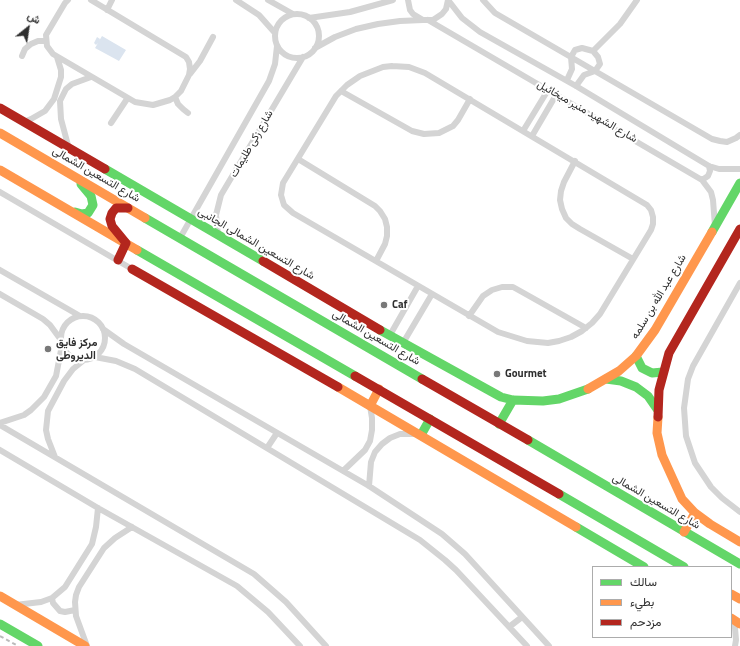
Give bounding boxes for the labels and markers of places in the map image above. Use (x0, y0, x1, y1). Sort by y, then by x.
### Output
place label: Caf (392, 298, 408, 312)
marker: Caf (379, 300, 389, 310)
place label: مركز فايق الديروطى (56, 336, 97, 362)
marker: مركز فايق الديروطى (43, 344, 53, 354)
place label: Gourmet (505, 367, 547, 381)
marker: Gourmet (492, 369, 502, 379)

